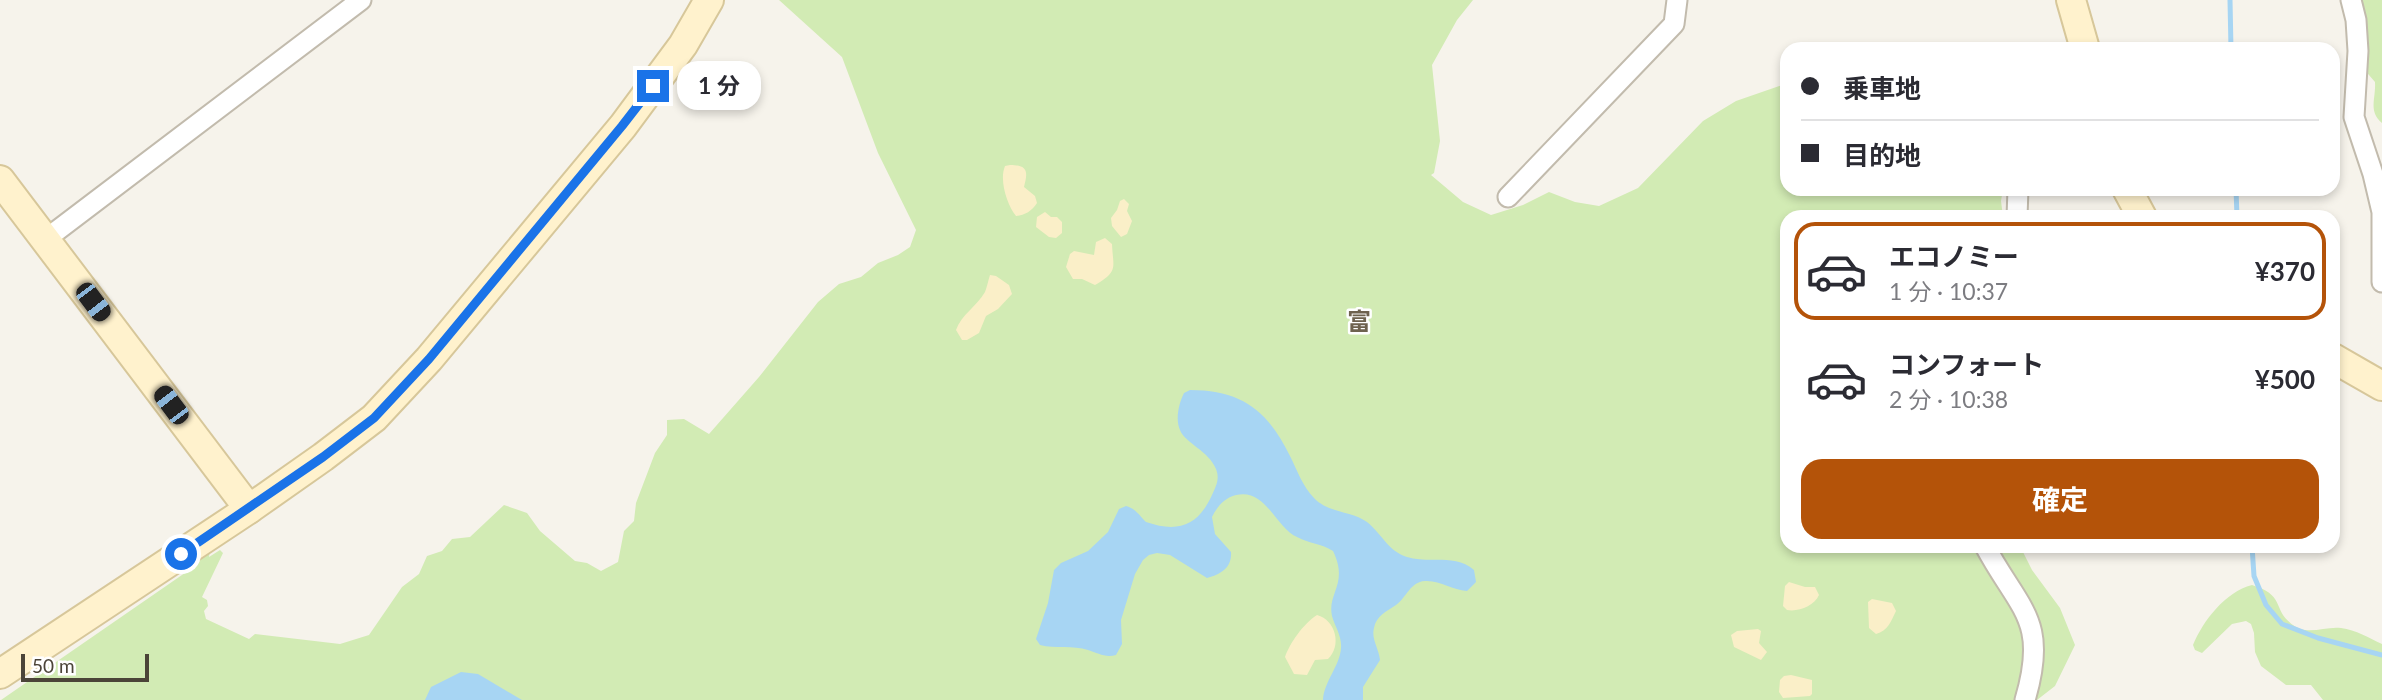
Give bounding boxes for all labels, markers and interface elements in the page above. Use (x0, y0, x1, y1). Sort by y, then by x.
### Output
callout: 1 分 (678, 62, 762, 110)
route end (637, 70, 669, 102)
text: 1 分 (698, 71, 740, 99)
text: 乗車地 (1843, 72, 1921, 104)
text: 目的地 (1843, 139, 1921, 171)
icon: car (1805, 240, 1868, 303)
text: エコノミー (1889, 240, 2019, 272)
text: ¥370 (2255, 255, 2315, 287)
text: 1 分 · 10:37 (1889, 277, 2008, 305)
car (72, 279, 115, 325)
district label: 富 (1347, 306, 1371, 335)
icon: car (1805, 348, 1868, 411)
text: コンフォート (1889, 348, 2044, 380)
text: ¥500 (2255, 363, 2315, 395)
car (150, 382, 193, 428)
text: 2 分 · 10:38 (1889, 385, 2008, 413)
button: 確定 (1801, 459, 2319, 539)
route start (165, 538, 197, 570)
scale bar (21, 651, 149, 683)
text: 50 m (32, 654, 75, 677)

